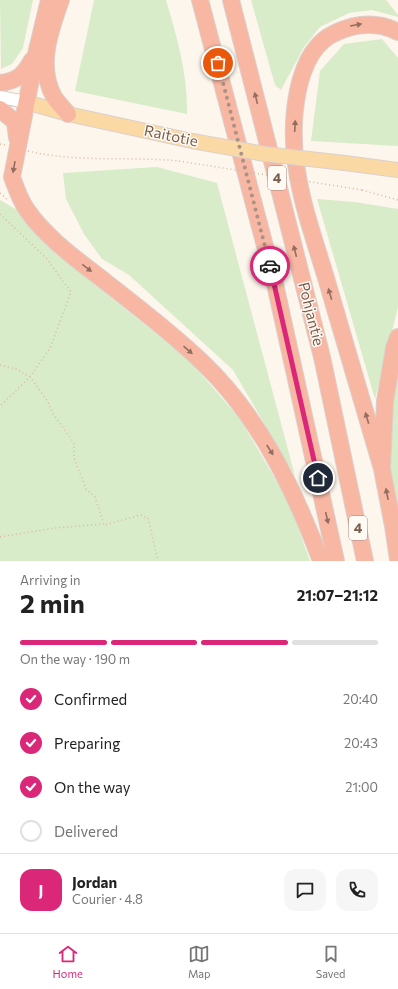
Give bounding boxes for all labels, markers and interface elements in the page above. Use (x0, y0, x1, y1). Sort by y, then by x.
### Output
one-way arrow (350, 22, 362, 28)
pin (201, 46, 235, 80)
icon: bag (207, 52, 229, 74)
one-way arrow (253, 92, 259, 104)
one-way arrow (291, 120, 298, 132)
street label: Raitotie (143, 121, 200, 150)
one-way arrow (10, 161, 16, 174)
road number: 4 (268, 166, 286, 190)
one-way arrow (292, 245, 298, 257)
courier (250, 246, 290, 286)
icon: car (259, 255, 281, 277)
one-way arrow (82, 264, 93, 272)
street label: Pohjantie (295, 280, 329, 347)
one-way arrow (327, 287, 333, 299)
one-way arrow (183, 345, 193, 355)
one-way arrow (364, 412, 370, 424)
one-way arrow (266, 445, 274, 455)
pin (301, 461, 335, 495)
icon: home (307, 467, 329, 489)
one-way arrow (384, 488, 390, 500)
one-way arrow (325, 512, 331, 524)
road number: 4 (349, 516, 367, 540)
text: Arriving in (20, 572, 80, 588)
text: 21:07–21:12 (297, 586, 378, 604)
text: 2 min (20, 587, 85, 618)
text: On the way · 190 m (20, 651, 130, 667)
icon: check (20, 688, 42, 710)
text: Confirmed (54, 690, 127, 708)
text: 20:40 (343, 691, 378, 707)
icon: check (20, 732, 42, 754)
text: Preparing (54, 734, 120, 752)
text: 20:43 (344, 735, 378, 751)
icon: check (20, 776, 42, 798)
text: On the way (54, 778, 131, 796)
text: 21:00 (345, 779, 378, 795)
text: Delivered (54, 822, 118, 840)
button: chat (284, 869, 326, 911)
button: phone (336, 869, 378, 911)
text: Jordan (72, 873, 117, 891)
text: J (39, 881, 43, 899)
text: Courier · 4.8 (72, 891, 143, 907)
tab: Home (53, 943, 83, 980)
tab: Map (188, 943, 211, 980)
tab: Saved (316, 943, 345, 980)

